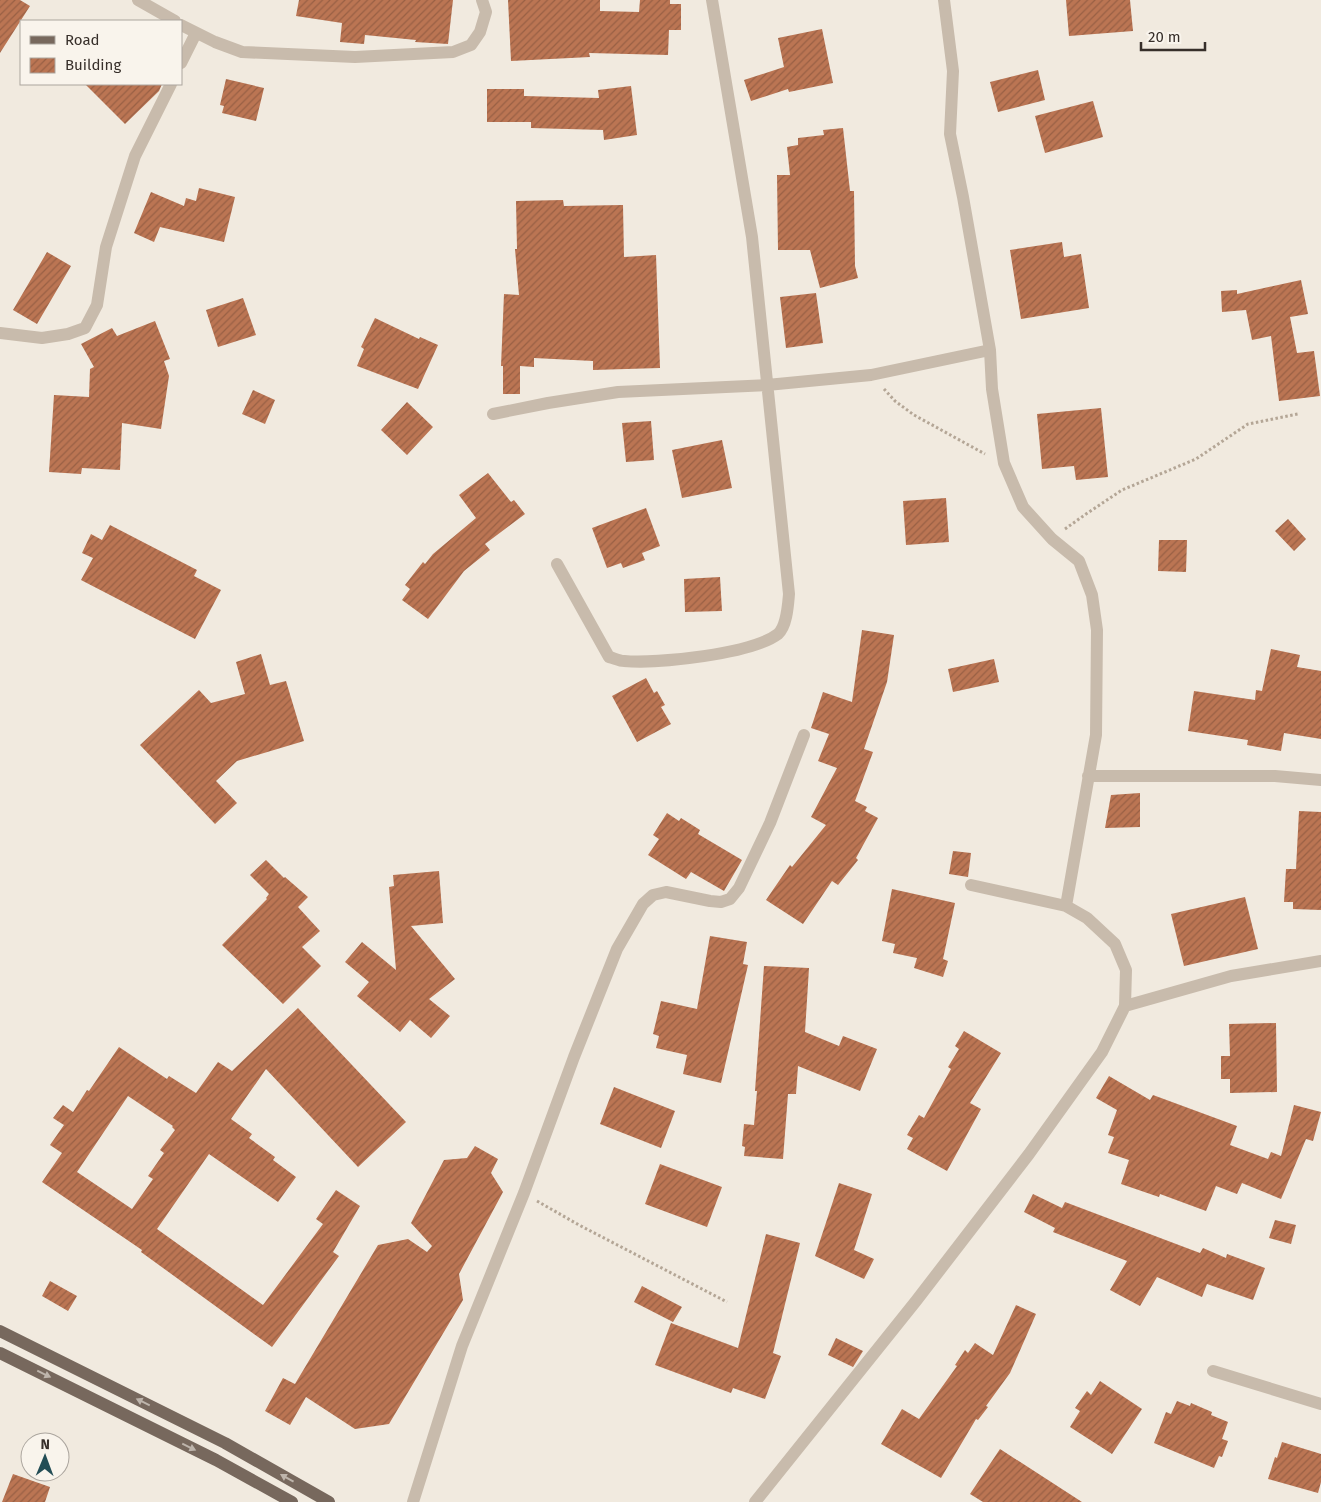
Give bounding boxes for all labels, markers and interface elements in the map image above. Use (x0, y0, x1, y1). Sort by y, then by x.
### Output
legend (20, 20, 182, 85)
scale bar (1141, 20, 1205, 52)
text: 20 m (1148, 28, 1181, 46)
text: Road (65, 31, 100, 49)
text: Building (65, 56, 121, 74)
one-way arrow (36, 1370, 51, 1378)
one-way arrow (136, 1398, 150, 1406)
north arrow (20, 1432, 70, 1482)
text: N (40, 1436, 50, 1453)
one-way arrow (182, 1443, 196, 1451)
one-way arrow (279, 1474, 294, 1482)

